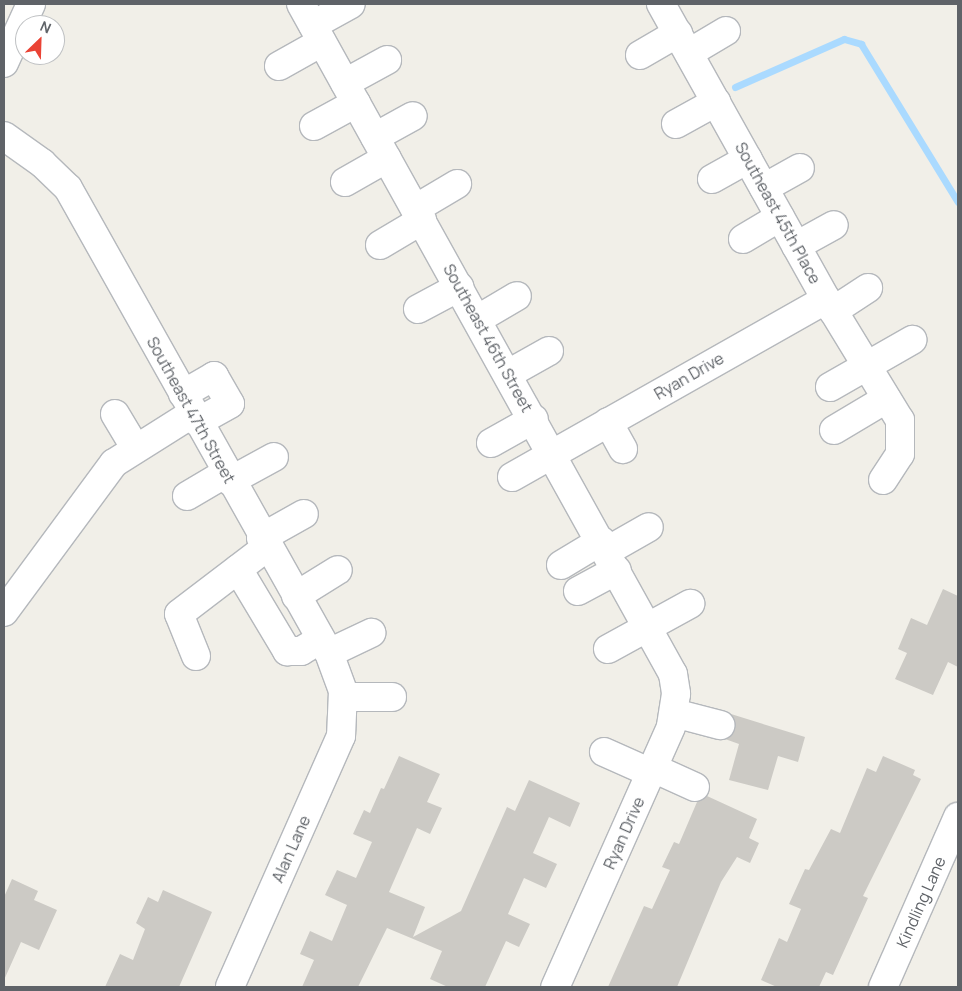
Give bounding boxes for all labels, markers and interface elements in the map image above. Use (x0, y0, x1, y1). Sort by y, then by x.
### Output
north arrow (15, 15, 65, 65)
text: N (37, 16, 54, 37)
street label: Southeast 45th Place (731, 139, 825, 287)
street label: Southeast 46th Street (439, 261, 537, 415)
street label: Southeast 47th Street (143, 333, 239, 487)
street label: Ryan Drive (651, 348, 727, 404)
street label: Ryan Drive (600, 794, 648, 872)
street label: Alan Lane (268, 813, 314, 885)
street label: Kindling Lane (892, 853, 950, 951)

